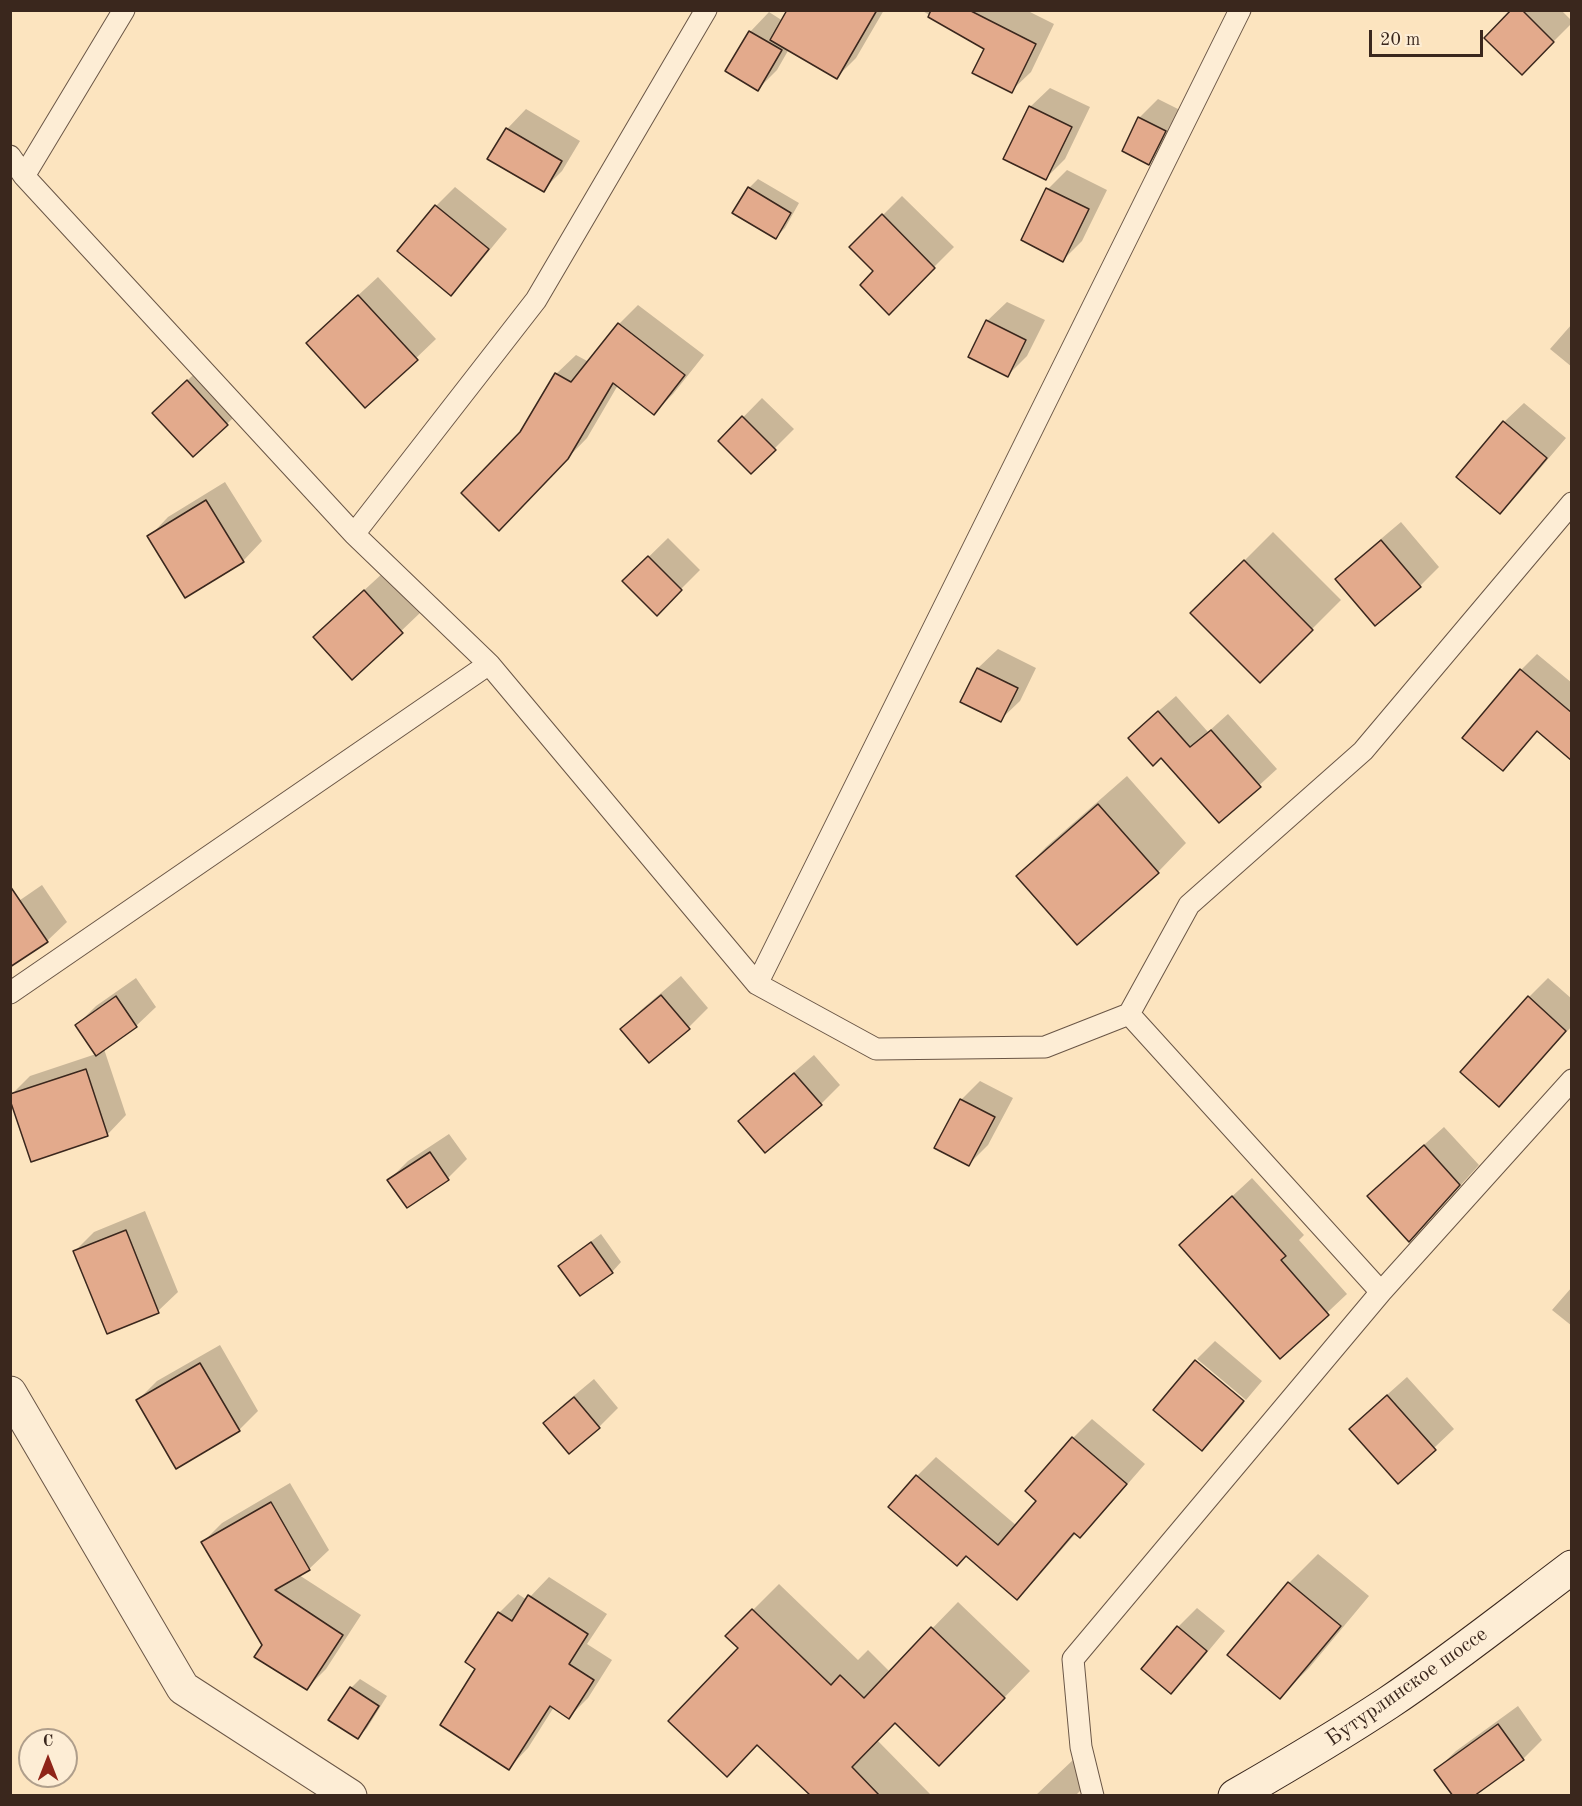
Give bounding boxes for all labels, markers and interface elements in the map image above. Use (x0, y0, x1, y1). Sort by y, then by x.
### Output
scale bar (1372, 18, 1486, 56)
text: 20 m (1380, 31, 1420, 49)
street label: Бутурлинское шоссе (1321, 1622, 1493, 1752)
north arrow (18, 1728, 78, 1788)
text: С (43, 1734, 53, 1750)

